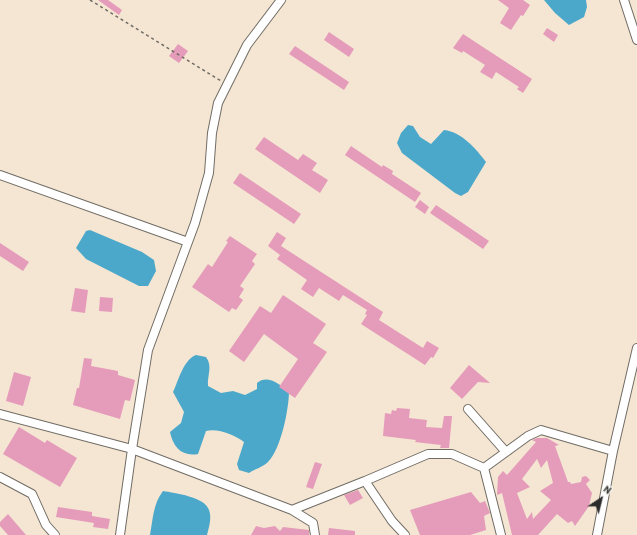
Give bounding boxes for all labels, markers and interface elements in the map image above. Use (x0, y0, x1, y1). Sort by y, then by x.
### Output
north arrow (581, 479, 621, 519)
text: N (601, 482, 614, 497)

